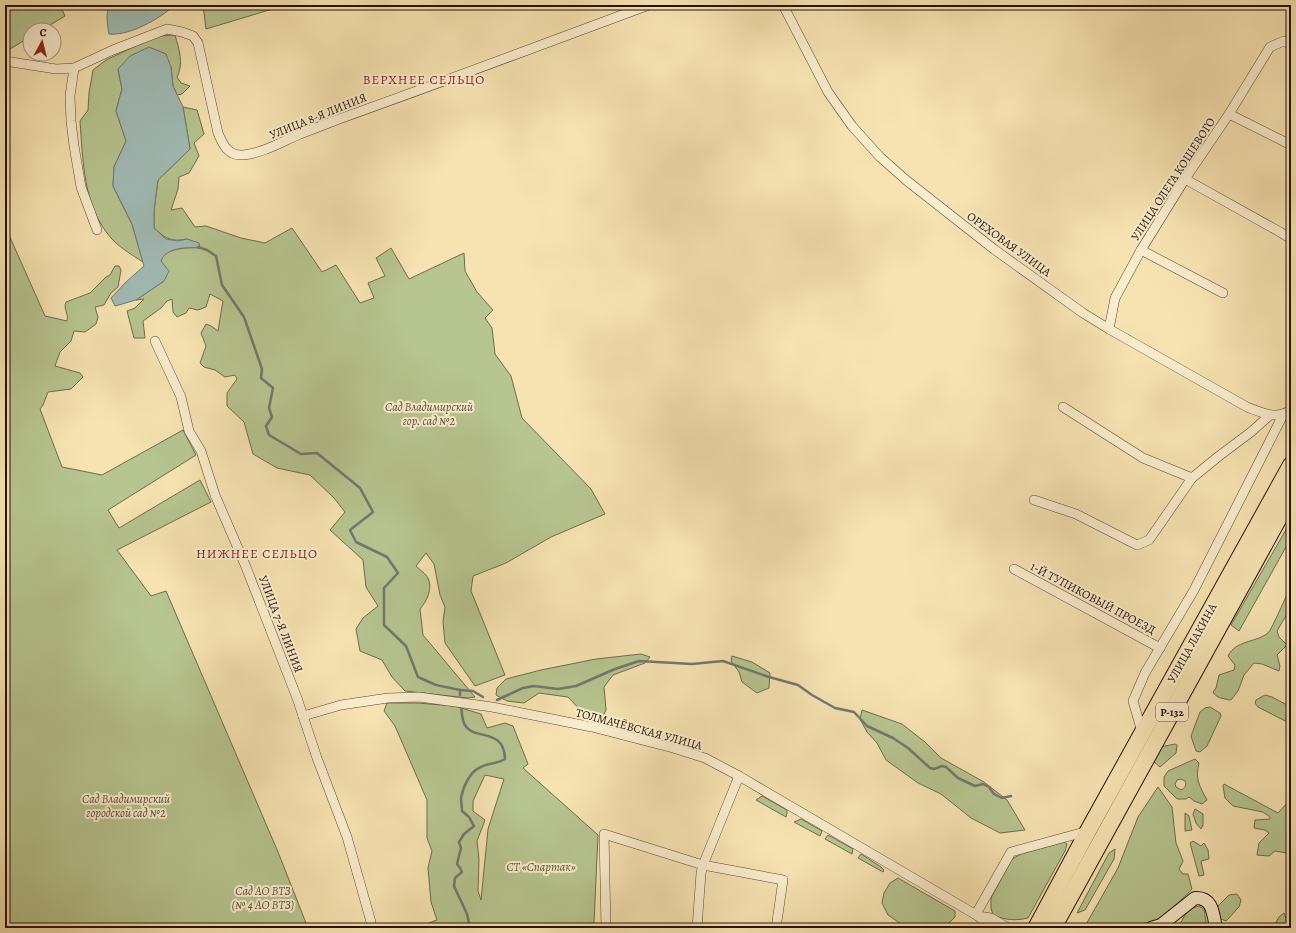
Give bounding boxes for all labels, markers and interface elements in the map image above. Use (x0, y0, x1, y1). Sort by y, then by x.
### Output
north arrow (22, 22, 62, 62)
text: С (39, 25, 48, 40)
district label: ВЕРХНЕЕ СЕЛЬЦО (363, 71, 485, 88)
street label: УЛИЦА 8-Я ЛИНИЯ (267, 89, 369, 143)
street label: УЛИЦА ОЛЕГА КОШЕВОГО (1127, 114, 1219, 244)
street label: ОРЕХОВАЯ УЛИЦА (964, 208, 1055, 281)
park label: Сад Владимирский гор. сад №2 (385, 399, 473, 429)
district label: НИЖНЕЕ СЕЛЬЦО (196, 545, 318, 562)
street label: 1-Й ТУПИКОВЫЙ ПРОЕЗД (1028, 558, 1159, 638)
street label: УЛИЦА 7-Я ЛИНИЯ (255, 573, 307, 675)
street label: УЛИЦА ЛАКИНА (1164, 600, 1221, 686)
road number: Р-132 (1156, 703, 1188, 721)
street label: ТОЛМАЧЁВСКАЯ УЛИЦА (574, 704, 705, 754)
park label: Сад Владимирский городской сад №2 (82, 791, 170, 821)
park label: СТ «Спартак» (506, 859, 576, 875)
park label: Сад АО ВТЗ (№ 4 АО ВТЗ) (232, 883, 294, 913)

